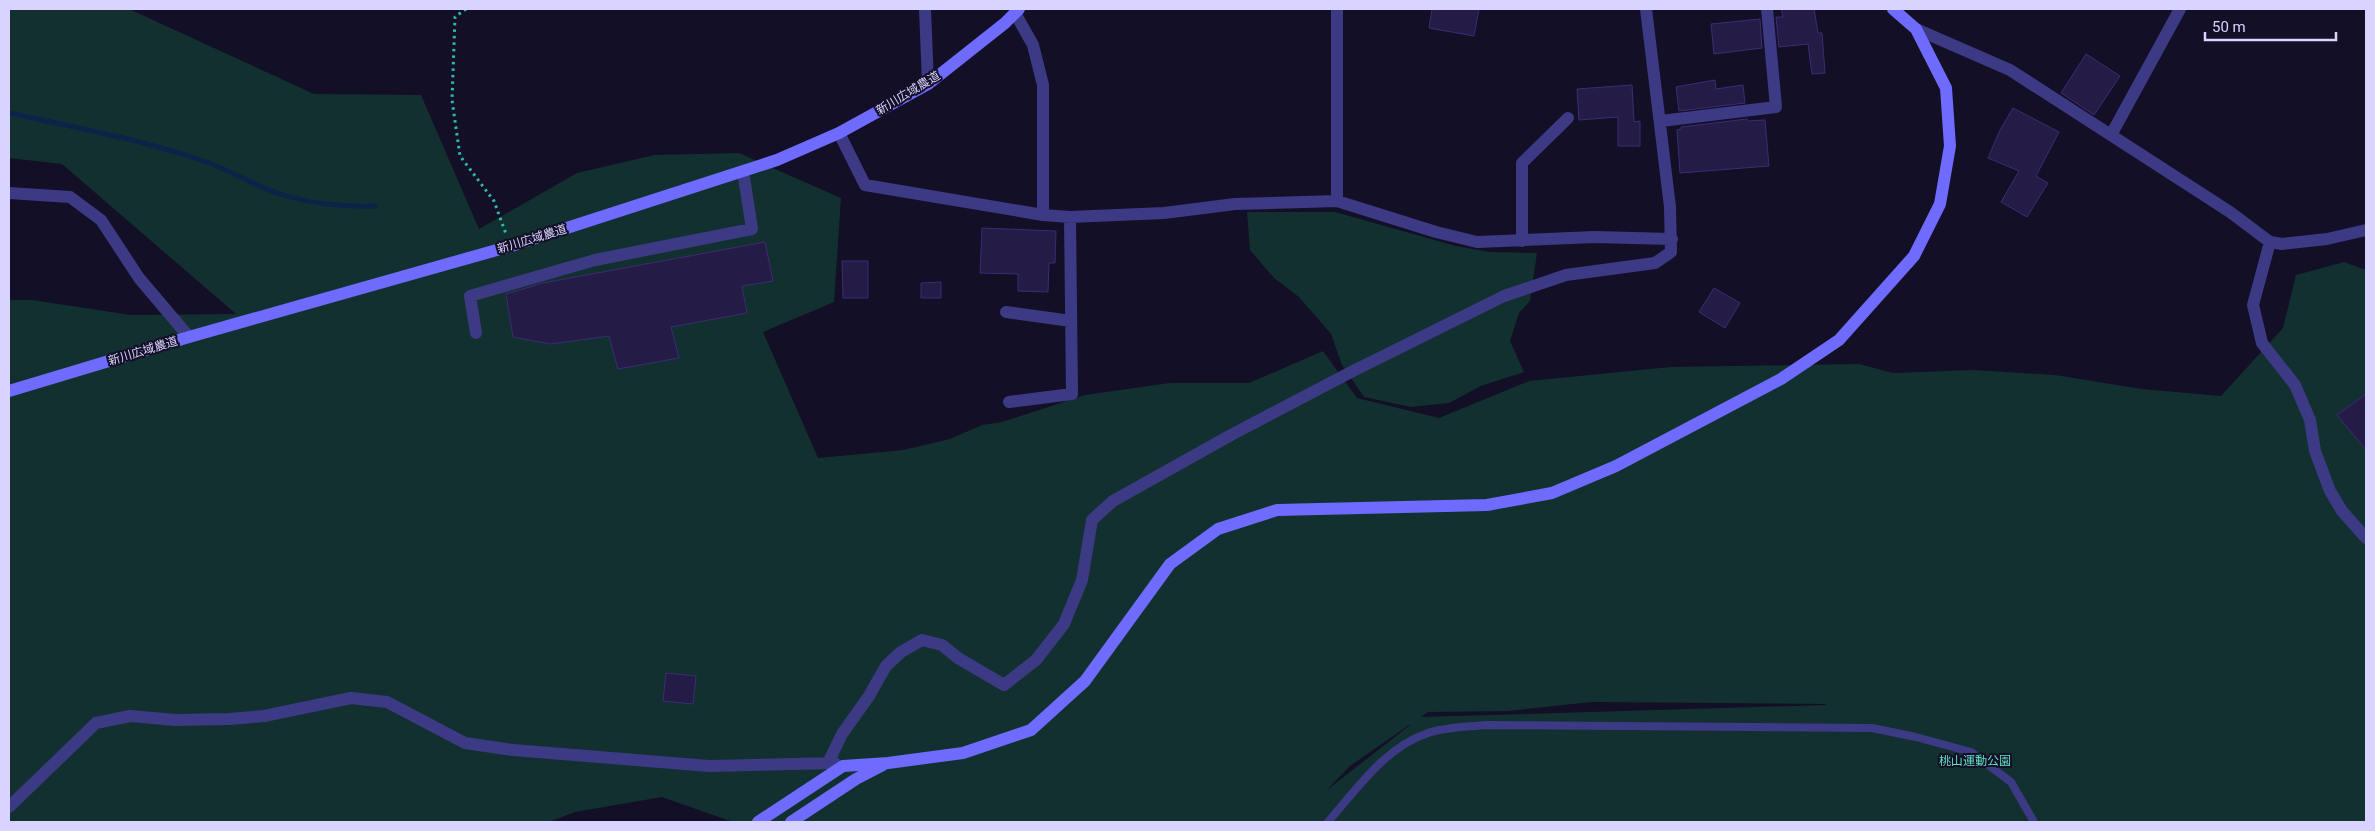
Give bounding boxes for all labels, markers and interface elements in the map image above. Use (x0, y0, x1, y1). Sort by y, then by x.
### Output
scale bar (2205, 10, 2336, 42)
text: 50 m (2212, 18, 2246, 36)
street label: 新川広域農道 (874, 68, 942, 118)
street label: 新川広域農道 (496, 222, 568, 256)
street label: 新川広域農道 (107, 334, 179, 368)
park label: 桃山運動公園 (1939, 754, 2011, 768)

